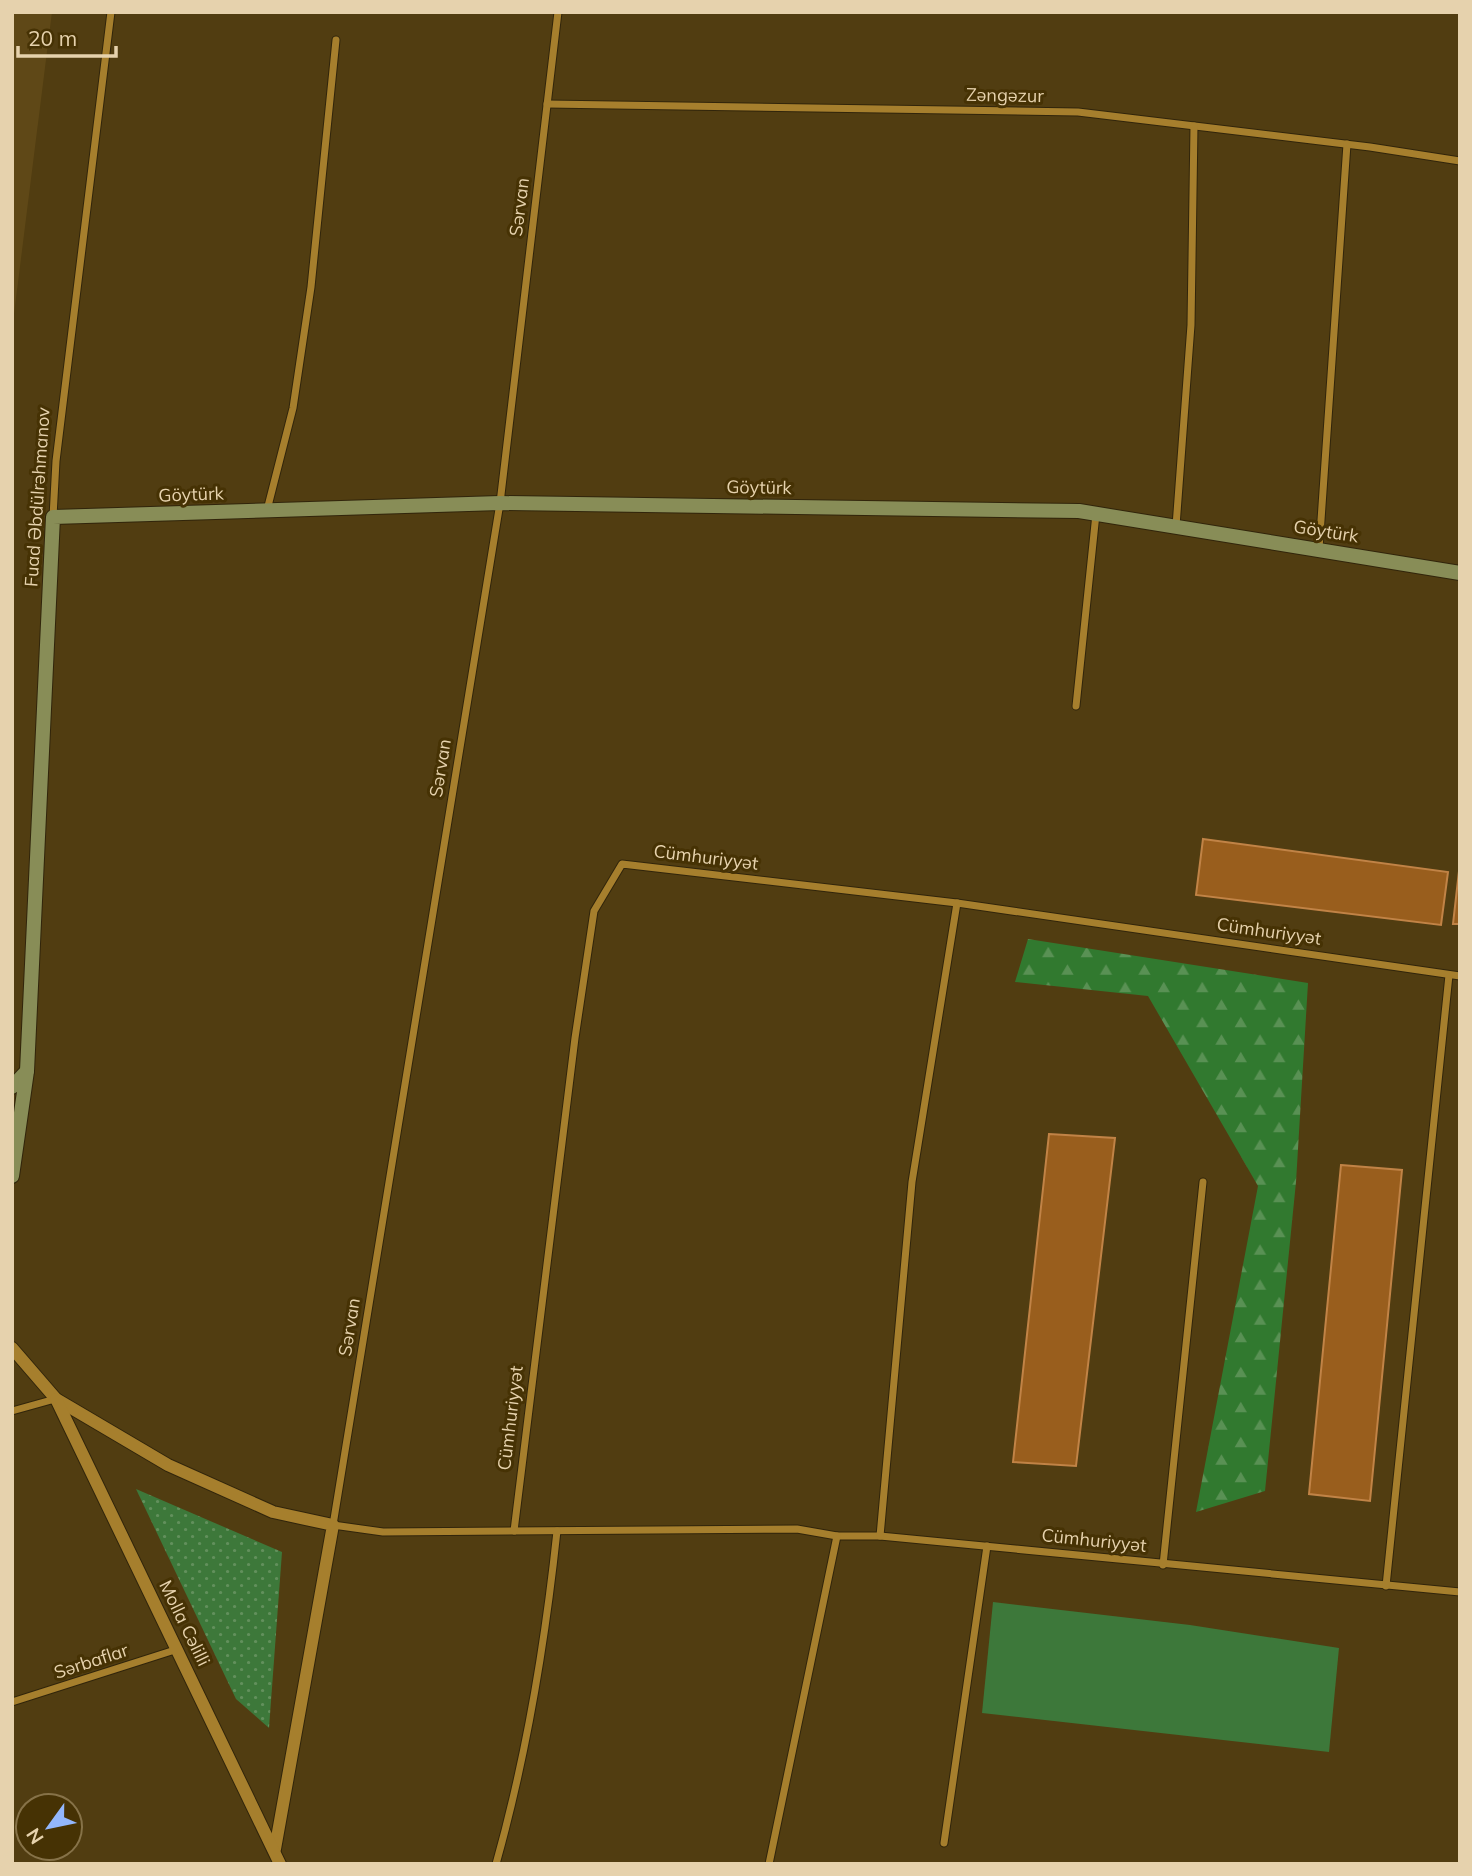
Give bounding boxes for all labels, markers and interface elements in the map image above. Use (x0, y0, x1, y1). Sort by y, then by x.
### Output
scale bar (18, 14, 116, 58)
text: 20 m (28, 25, 77, 51)
street label: Zəngəzur (966, 83, 1044, 107)
street label: Sərvan (504, 176, 534, 238)
street label: Fuad Əbdülrəhmanov (19, 406, 55, 588)
street label: Göytürk (726, 475, 793, 499)
street label: Göytürk (158, 481, 225, 507)
street label: Göytürk (1292, 515, 1361, 548)
street label: Sərvan (424, 737, 456, 799)
street label: Cümhuriyyət (652, 839, 760, 875)
street label: Cümhuriyyət (1215, 912, 1323, 950)
street label: Sərvan (333, 1296, 365, 1358)
street label: Cümhuriyyət (492, 1364, 528, 1472)
street label: Cümhuriyyət (1040, 1523, 1148, 1557)
street label: Molla Cəlilli (154, 1576, 216, 1670)
street label: Sərbaflar (51, 1638, 132, 1684)
north arrow (14, 1792, 84, 1862)
text: N (21, 1824, 49, 1849)

